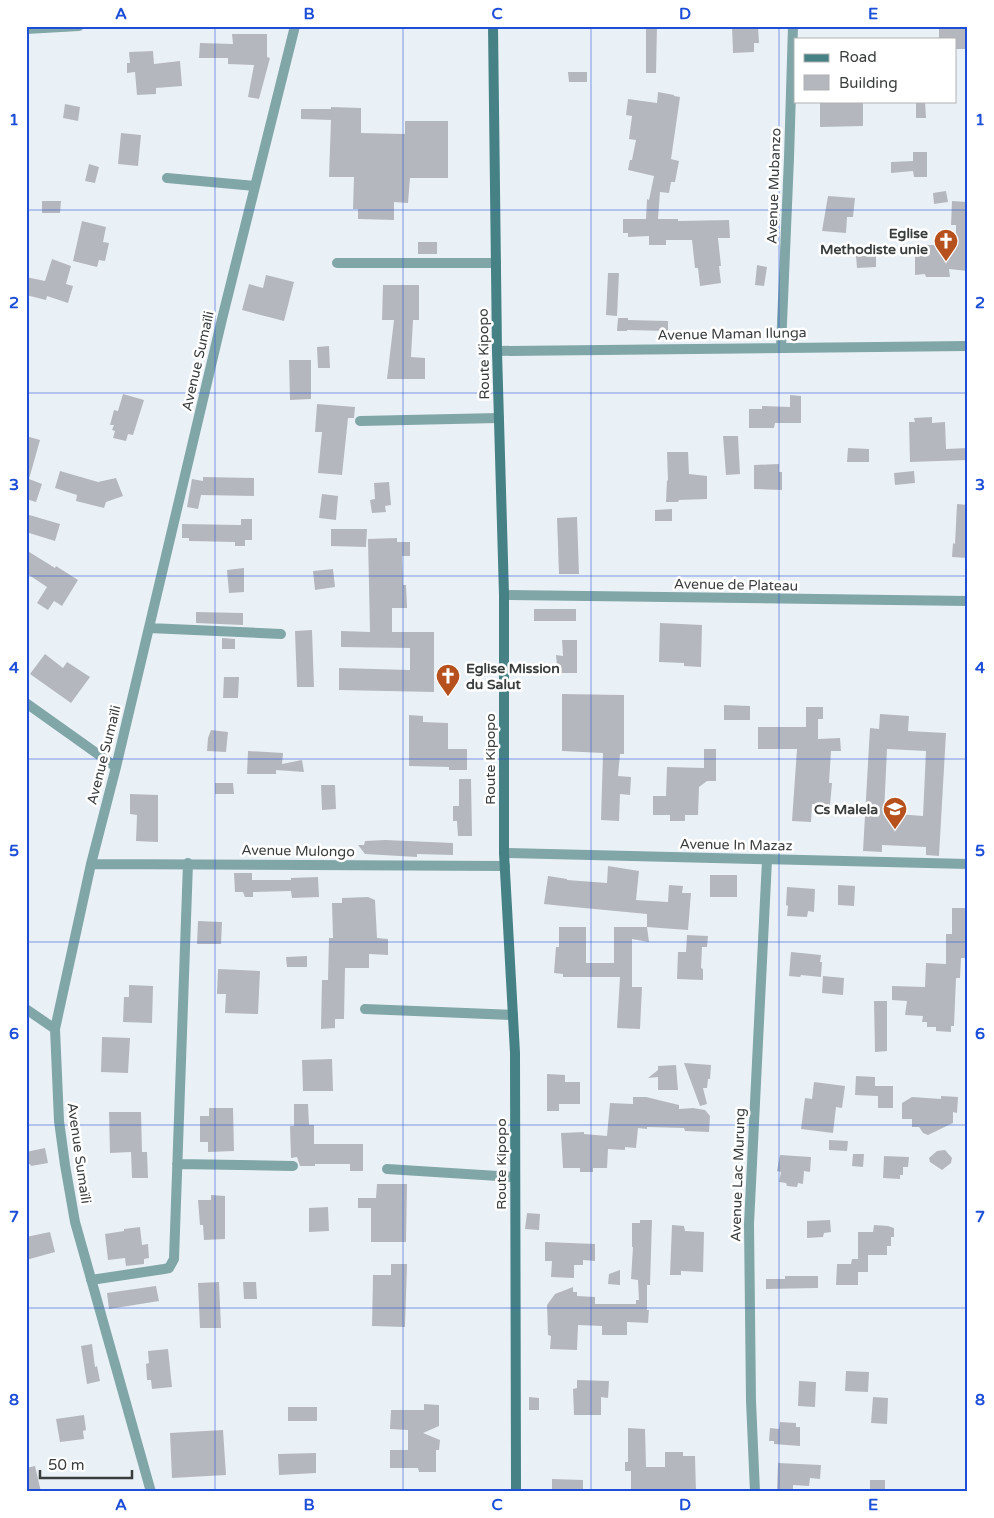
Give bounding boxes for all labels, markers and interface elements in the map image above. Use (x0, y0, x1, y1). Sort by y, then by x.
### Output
text: A (115, 4, 127, 24)
text: B (303, 4, 315, 24)
text: C (491, 4, 503, 24)
text: D (679, 4, 691, 24)
text: E (868, 4, 878, 24)
legend (794, 38, 956, 102)
text: Road (839, 48, 877, 66)
text: Building (839, 74, 898, 92)
text: 1 (9, 110, 19, 130)
text: 1 (975, 110, 985, 130)
street label: Avenue Mubanzo (763, 128, 785, 244)
place label: Eglise Methodiste unie (820, 225, 928, 258)
church icon: Eglise Methodiste unie (933, 228, 959, 262)
text: 2 (9, 293, 19, 313)
text: 2 (975, 293, 985, 313)
street label: Route Kipopo (475, 308, 493, 400)
street label: Avenue Sumaïli (178, 309, 218, 413)
street label: Avenue Maman Ilunga (657, 324, 807, 344)
text: 3 (9, 475, 19, 495)
text: 3 (975, 475, 985, 495)
street label: Avenue de Plateau (674, 575, 798, 595)
text: 4 (9, 658, 19, 678)
text: 4 (975, 658, 985, 678)
place label: Eglise Mission du Salut (466, 660, 560, 693)
church icon: Eglise Mission du Salut (435, 663, 461, 697)
street label: Avenue Sumaïli (83, 703, 125, 807)
street label: Route Kipopo (482, 713, 499, 805)
school or university icon: Cs Malela (882, 796, 908, 830)
place label: Cs Malela (814, 801, 878, 818)
street label: Avenue In Mazaz (679, 836, 793, 854)
text: 5 (9, 841, 19, 861)
text: 5 (975, 841, 985, 861)
street label: Avenue Mulongo (241, 842, 355, 860)
text: 6 (9, 1024, 19, 1044)
text: 6 (975, 1024, 985, 1044)
street label: Avenue Sumaïli (63, 1101, 95, 1205)
street label: Avenue Lac Murung (727, 1108, 749, 1242)
street label: Route Kipopo (493, 1118, 510, 1210)
text: 7 (9, 1207, 19, 1227)
text: 7 (975, 1207, 985, 1227)
text: 8 (9, 1390, 19, 1410)
text: 8 (975, 1390, 985, 1410)
scale bar (40, 1448, 132, 1480)
text: 50 m (48, 1456, 85, 1474)
text: A (115, 1495, 127, 1515)
text: B (303, 1495, 315, 1515)
text: C (491, 1495, 503, 1515)
text: D (679, 1495, 691, 1515)
text: E (868, 1495, 878, 1515)

